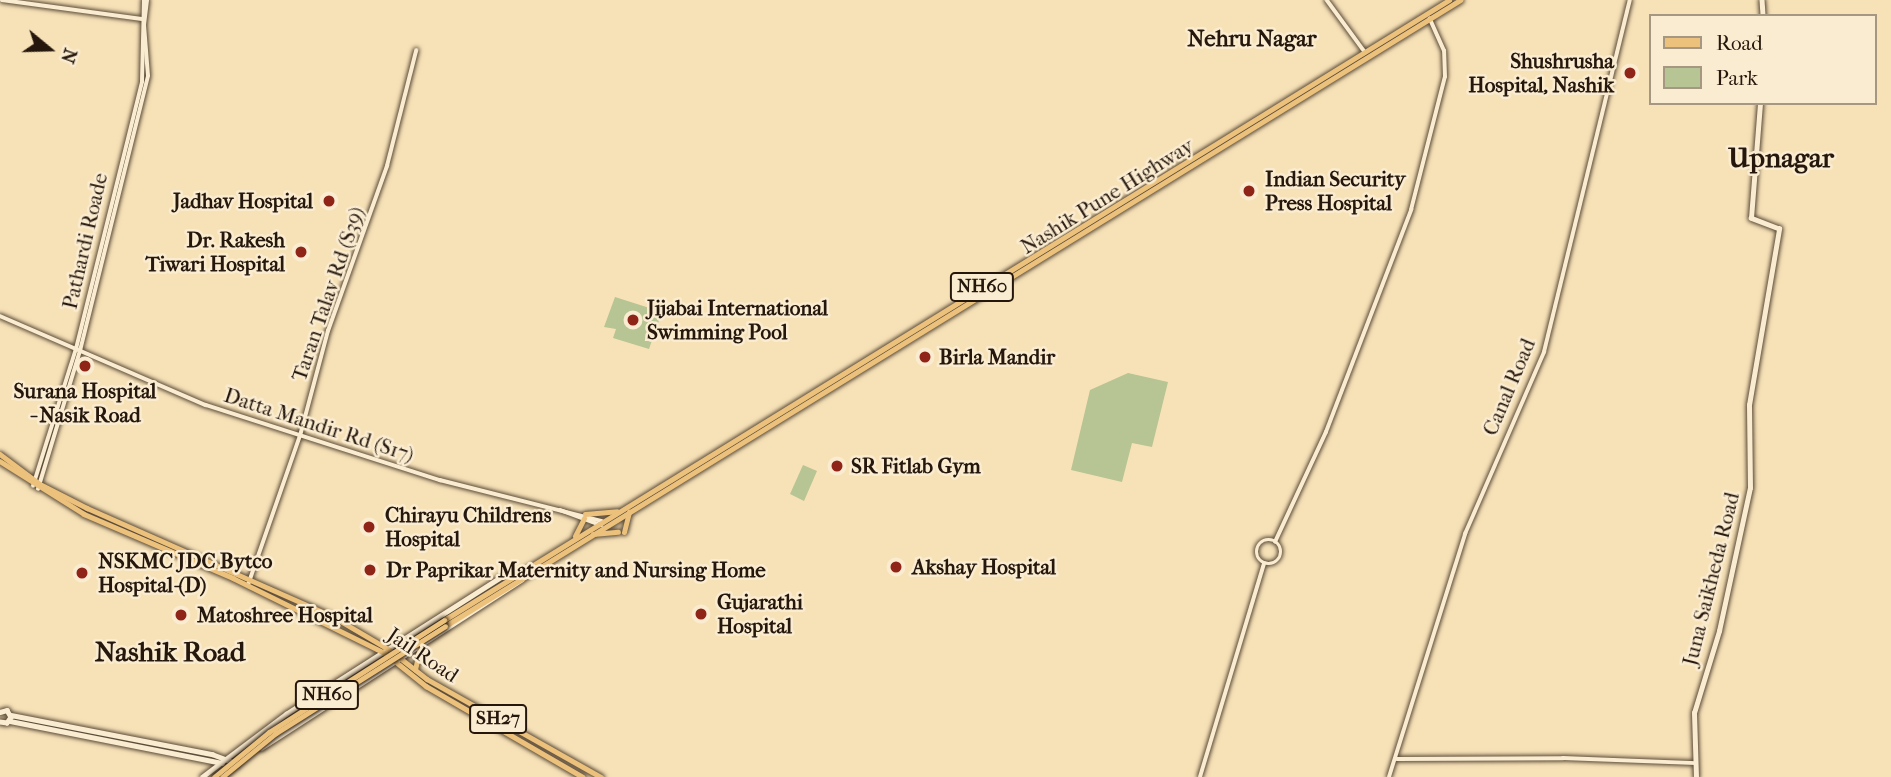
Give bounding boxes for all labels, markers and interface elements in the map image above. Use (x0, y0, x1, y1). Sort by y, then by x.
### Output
north arrow (14, 14, 84, 84)
legend (1650, 14, 1877, 105)
district label: Nehru Nagar (1187, 25, 1317, 53)
text: Road (1716, 31, 1763, 55)
text: N (56, 45, 82, 66)
place label: Shushrusha Hospital, Nashik (1468, 48, 1614, 98)
marker: Shushrusha Hospital, Nashik (1620, 63, 1640, 83)
text: Park (1716, 66, 1758, 90)
street label: Nashik Pune Highway (1016, 133, 1198, 259)
district label: Upnagar (1728, 141, 1834, 175)
place label: Indian Security Press Hospital (1265, 166, 1405, 216)
street label: Pathardi Roade (57, 170, 113, 312)
marker: Indian Security Press Hospital (1239, 181, 1259, 201)
place label: Jadhav Hospital (173, 188, 313, 214)
marker: Jadhav Hospital (319, 191, 339, 211)
street label: Taran Talav Rd (S39) (286, 203, 370, 385)
place label: Dr. Rakesh Tiwari Hospital (145, 227, 285, 277)
marker: Dr. Rakesh Tiwari Hospital (291, 242, 311, 262)
road number: NH60 (949, 272, 1015, 302)
place label: Jijabai International Swimming Pool (647, 295, 828, 345)
marker: Jijabai International Swimming Pool (625, 312, 641, 328)
street label: Canal Road (1477, 335, 1541, 439)
place label: Birla Mandir (939, 344, 1055, 370)
marker: Birla Mandir (917, 349, 933, 365)
marker: Surana Hospital - Nasik Road (75, 356, 95, 376)
place label: Surana Hospital - Nasik Road (14, 378, 156, 428)
street label: Datta Mandir Rd (S17) (221, 382, 417, 468)
place label: SR Fitlab Gym (851, 453, 981, 479)
marker: SR Fitlab Gym (829, 458, 845, 474)
street label: Juna Saikheda Road (1677, 490, 1745, 668)
place label: Chirayu Childrens Hospital (385, 502, 551, 552)
marker: Chirayu Childrens Hospital (359, 517, 379, 537)
place label: NSKMC JDC Bytco Hospital-(D) (98, 548, 272, 598)
place label: Akshay Hospital (912, 554, 1056, 580)
place label: Dr Paprikar Maternity and Nursing Home (386, 557, 766, 583)
marker: Akshay Hospital (886, 557, 906, 577)
marker: Dr Paprikar Maternity and Nursing Home (360, 560, 380, 580)
marker: NSKMC JDC Bytco Hospital-(D) (72, 563, 92, 583)
place label: Gujarathi Hospital (717, 589, 803, 639)
place label: Matoshree Hospital (197, 602, 373, 628)
marker: Gujarathi Hospital (691, 604, 711, 624)
marker: Matoshree Hospital (171, 605, 191, 625)
street label: Jail Road (383, 622, 463, 688)
district label: Nashik Road (95, 635, 245, 669)
road number: NH60 (294, 680, 360, 710)
road number: SH27 (468, 704, 528, 734)

